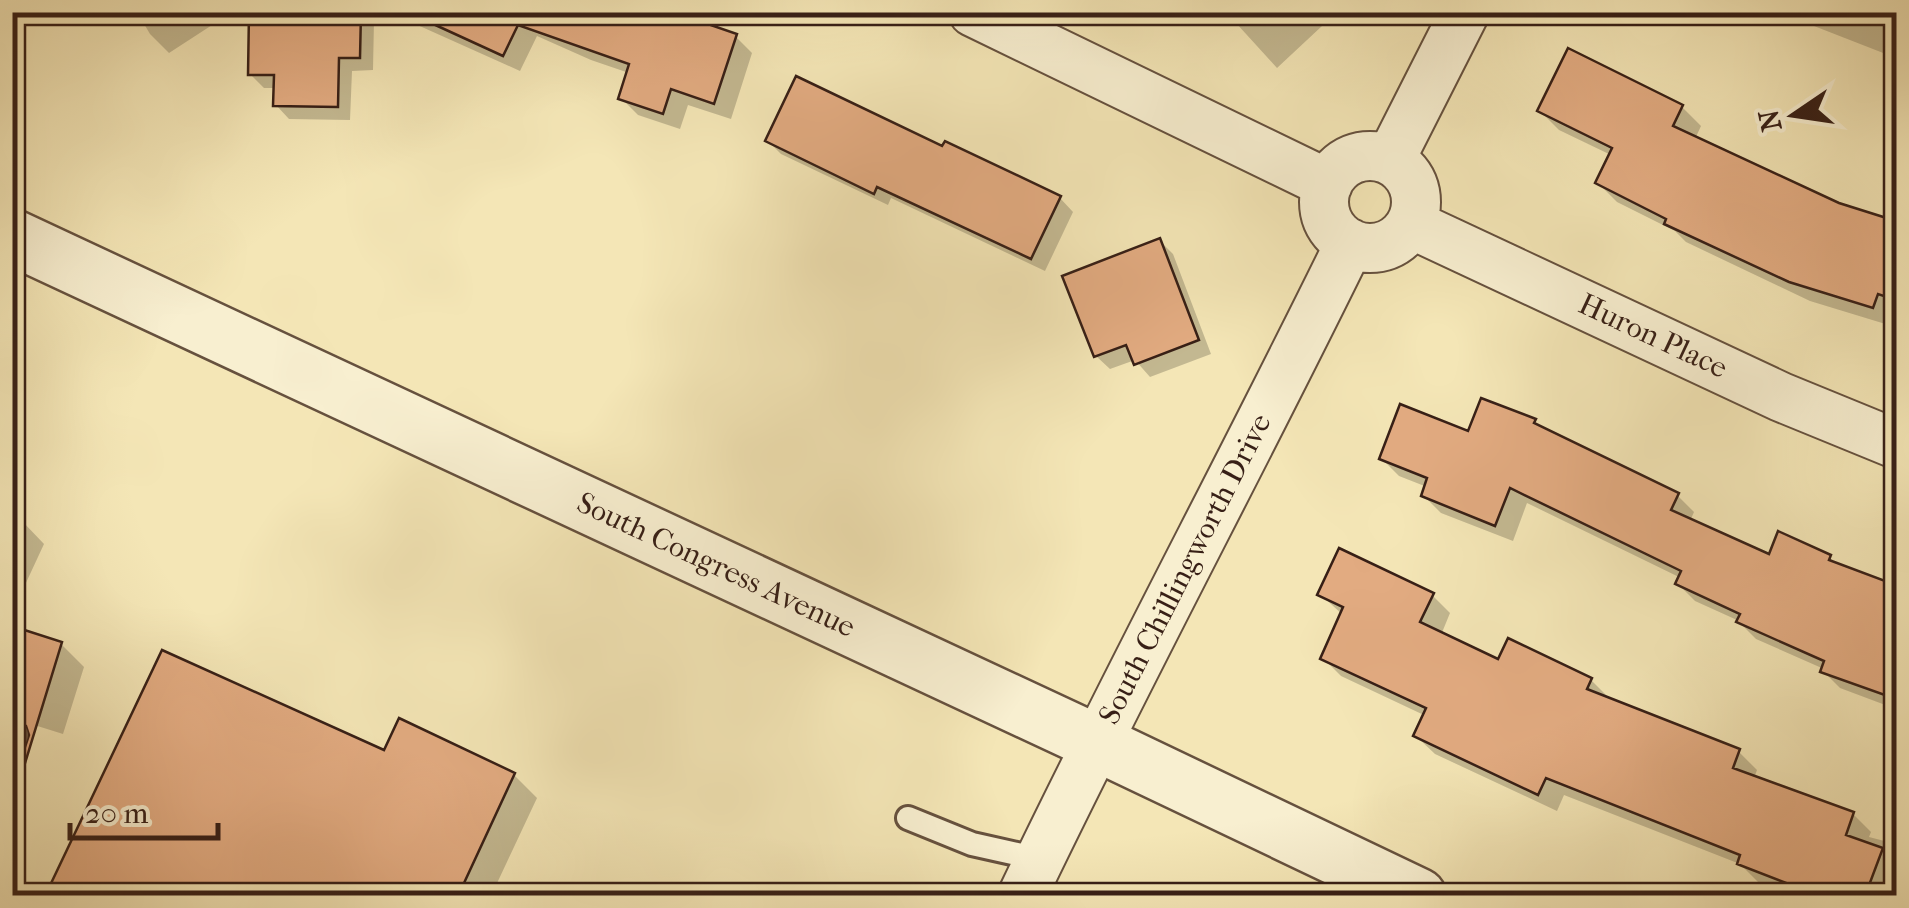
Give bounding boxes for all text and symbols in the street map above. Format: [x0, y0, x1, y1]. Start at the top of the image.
north arrow [1744, 65, 1844, 165]
text: N [1751, 106, 1789, 135]
street label: Huron Place [1573, 286, 1733, 386]
street label: South Chillingworth Drive [1091, 408, 1279, 730]
street label: South Congress Avenue [571, 485, 861, 645]
scale bar [70, 778, 218, 840]
text: 20 m [85, 796, 148, 831]

